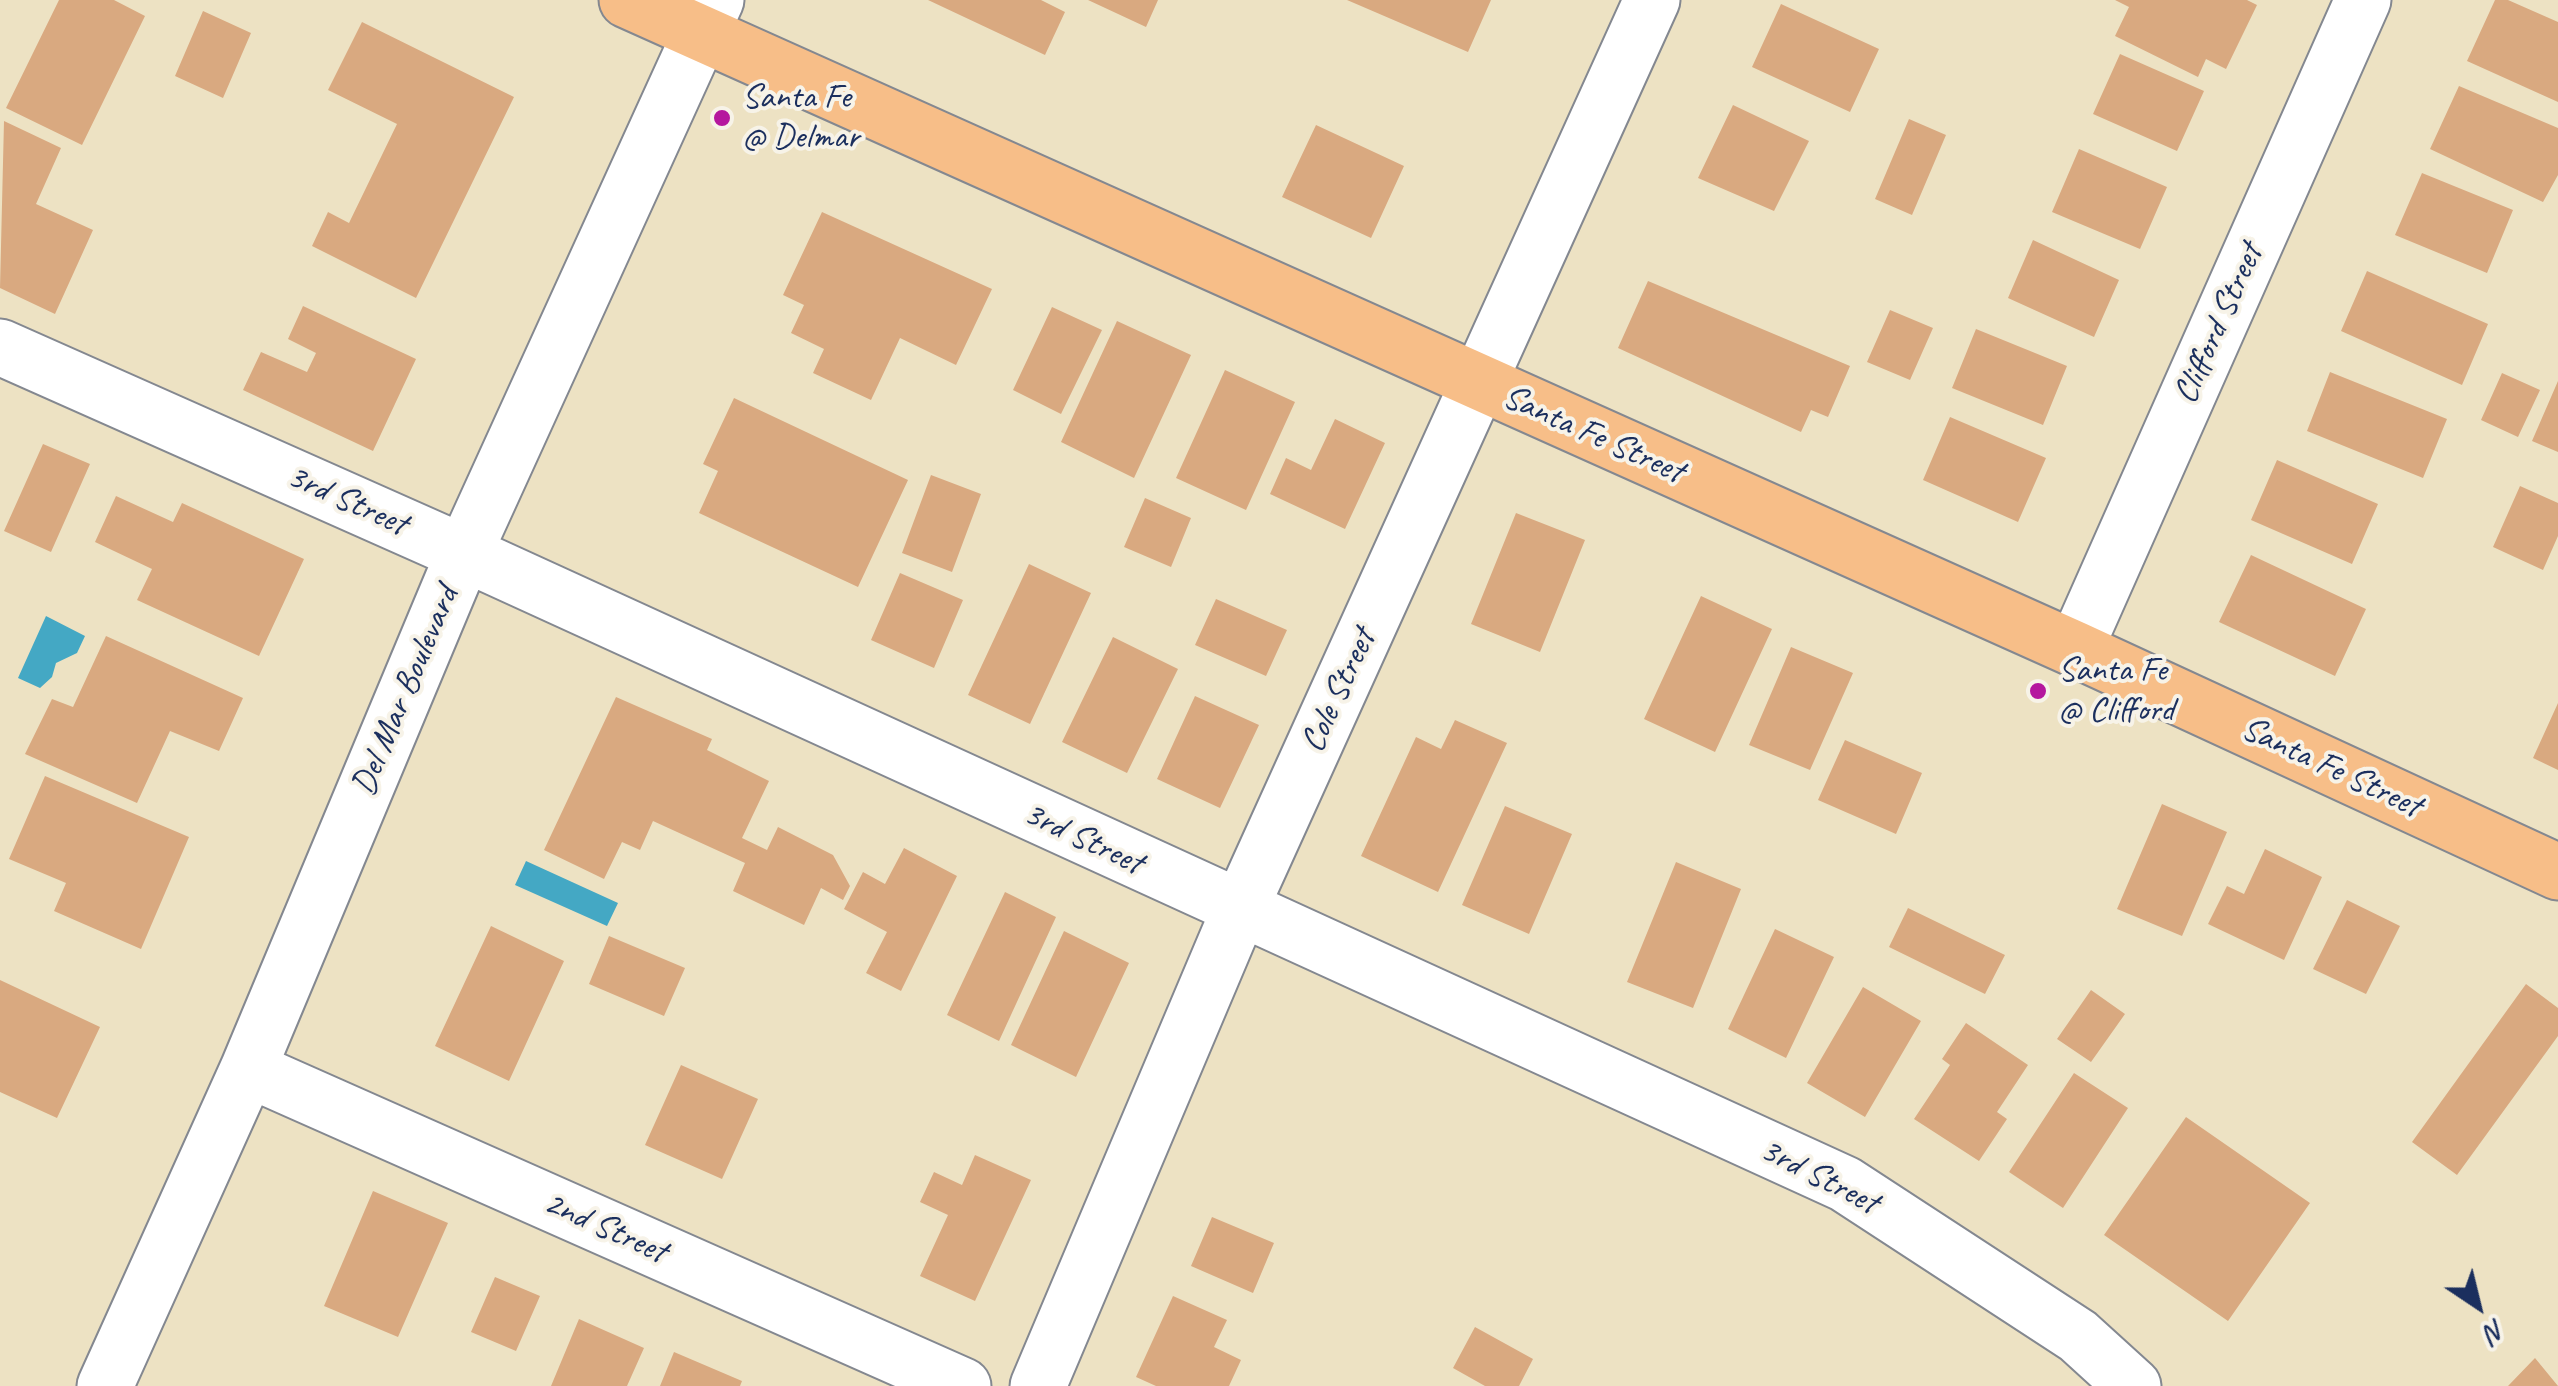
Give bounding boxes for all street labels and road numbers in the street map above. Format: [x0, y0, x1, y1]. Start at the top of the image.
street label: Clifford Street [2165, 238, 2273, 410]
street label: Santa Fe Street [1496, 377, 1690, 493]
street label: 3rd Street [281, 456, 413, 546]
street label: Del Mar Boulevard [343, 580, 469, 802]
street label: Cole Street [1292, 623, 1386, 759]
street label: Santa Fe Street [2235, 708, 2427, 828]
street label: 3rd Street [1017, 793, 1149, 885]
street label: 3rd Street [1753, 1130, 1885, 1224]
street label: 2nd Street [537, 1182, 673, 1274]

